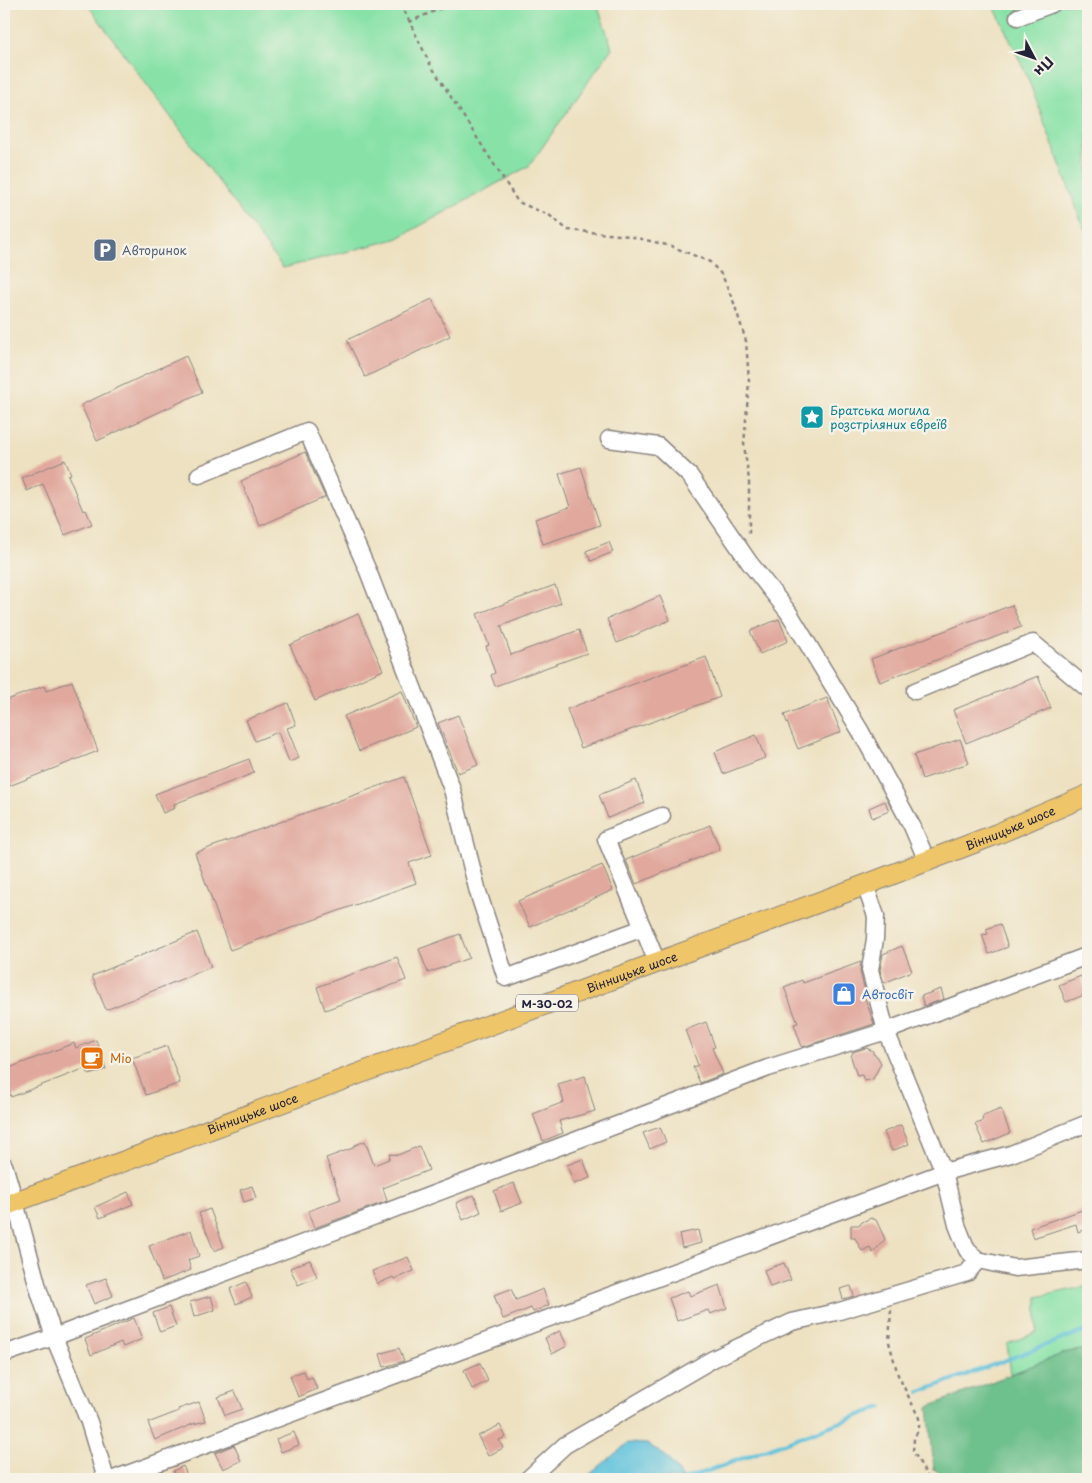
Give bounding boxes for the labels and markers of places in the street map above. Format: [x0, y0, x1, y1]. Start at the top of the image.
parking icon: Авторинок [92, 237, 118, 263]
place label: Авторинок [122, 241, 188, 259]
place label: Братська могила розстріляних євреїв [830, 401, 947, 433]
place icon: Братська могила розстріляних євреїв [799, 404, 825, 430]
shop icon: Автосвіт [831, 981, 857, 1007]
place label: Автосвіт [862, 985, 914, 1003]
cafe icon: Міо [79, 1045, 105, 1071]
place label: Міо [110, 1049, 132, 1067]

